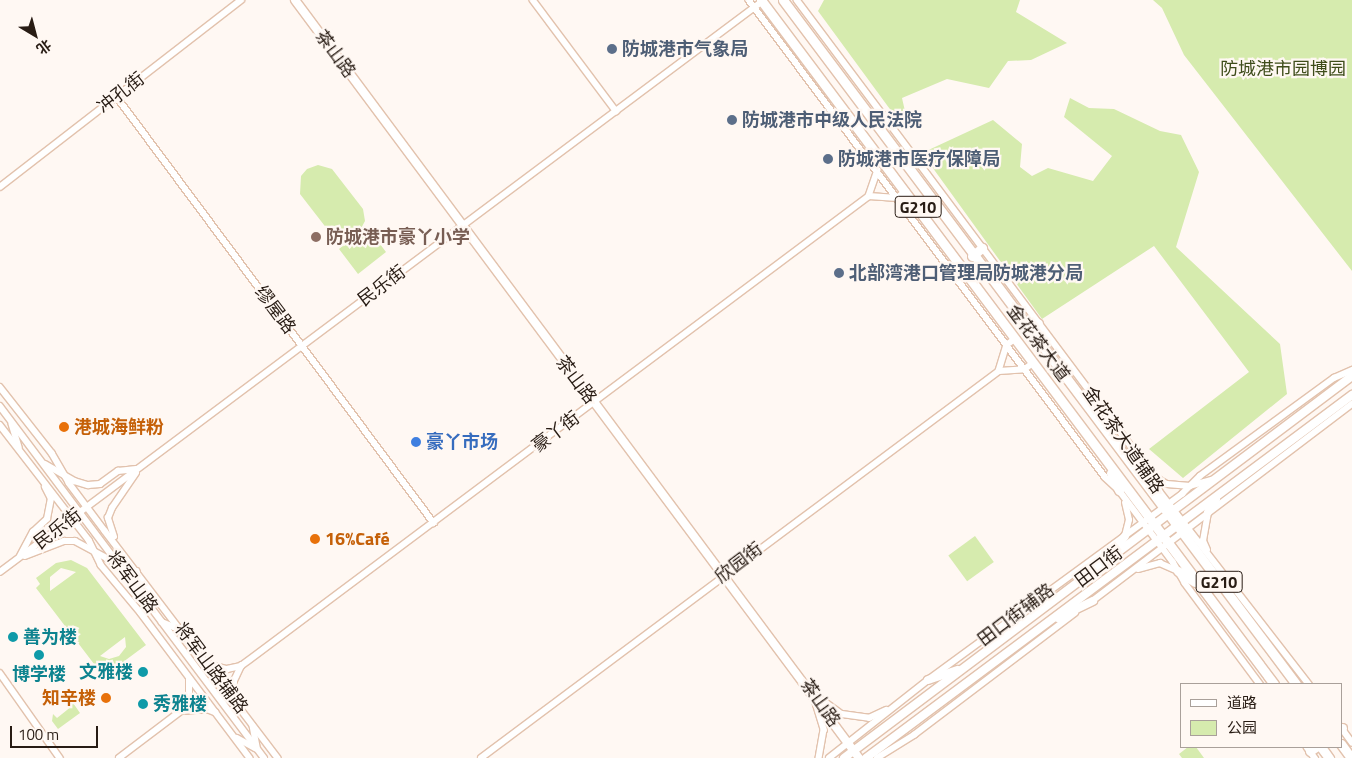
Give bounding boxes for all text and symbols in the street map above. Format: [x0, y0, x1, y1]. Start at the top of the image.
north arrow [10, 10, 60, 60]
street label: 茶山路 [310, 26, 360, 82]
text: 北 [32, 35, 56, 60]
place label: 防城港市气象局 [622, 38, 748, 60]
marker: 防城港市气象局 [606, 43, 618, 55]
park label: 防城港市园博园 [1220, 58, 1346, 80]
street label: 冲孔街 [93, 68, 149, 118]
place label: 防城港市中级人民法院 [742, 109, 922, 131]
marker: 防城港市中级人民法院 [726, 114, 738, 126]
place label: 防城港市医疗保障局 [838, 148, 1000, 170]
marker: 防城港市医疗保障局 [822, 153, 834, 165]
road number: G210 [894, 193, 942, 220]
place label: 防城港市豪丫小学 [326, 226, 470, 248]
marker: 防城港市豪丫小学 [310, 231, 322, 243]
street label: 民乐街 [354, 261, 410, 311]
place label: 北部湾港口管理局防城港分局 [849, 262, 1083, 284]
marker: 北部湾港口管理局防城港分局 [833, 267, 845, 279]
street label: 缪屋路 [250, 282, 300, 338]
street label: 金花茶大道 [1002, 301, 1074, 385]
street label: 茶山路 [551, 352, 601, 408]
street label: 金花茶大道辅路 [1078, 382, 1168, 498]
street label: 豪丫街 [528, 407, 584, 457]
place label: 港城海鲜粉 [74, 416, 164, 438]
marker: 港城海鲜粉 [58, 421, 70, 433]
place label: 豪丫市场 [426, 431, 498, 453]
marker: 豪丫市场 [410, 436, 422, 448]
street label: 民乐街 [30, 504, 86, 554]
place label: 16%Café [325, 528, 390, 550]
marker: 16%Café [309, 533, 321, 545]
street label: 欣园街 [711, 538, 767, 588]
street label: 田口街 [1071, 542, 1127, 592]
street label: 将军山路 [102, 547, 162, 617]
road number: G210 [1195, 568, 1243, 596]
street label: 田口街辅路 [974, 579, 1058, 651]
street label: 将军山路辅路 [170, 618, 252, 718]
place label: 善为楼 [23, 626, 77, 648]
marker: 善为楼 [7, 631, 19, 643]
marker: 博学楼 [33, 649, 45, 661]
place label: 文雅楼 [79, 661, 133, 683]
place label: 博学楼 [12, 663, 66, 685]
marker: 文雅楼 [137, 666, 149, 678]
street label: 茶山路 [795, 675, 845, 731]
legend [1180, 683, 1342, 748]
place label: 知辛楼 [42, 687, 96, 709]
text: 道路 [1227, 691, 1257, 714]
marker: 知辛楼 [100, 692, 112, 704]
place label: 秀雅楼 [153, 693, 207, 715]
marker: 秀雅楼 [137, 698, 149, 710]
scale bar [12, 716, 100, 748]
text: 公园 [1227, 716, 1257, 739]
text: 100 m [18, 723, 59, 746]

